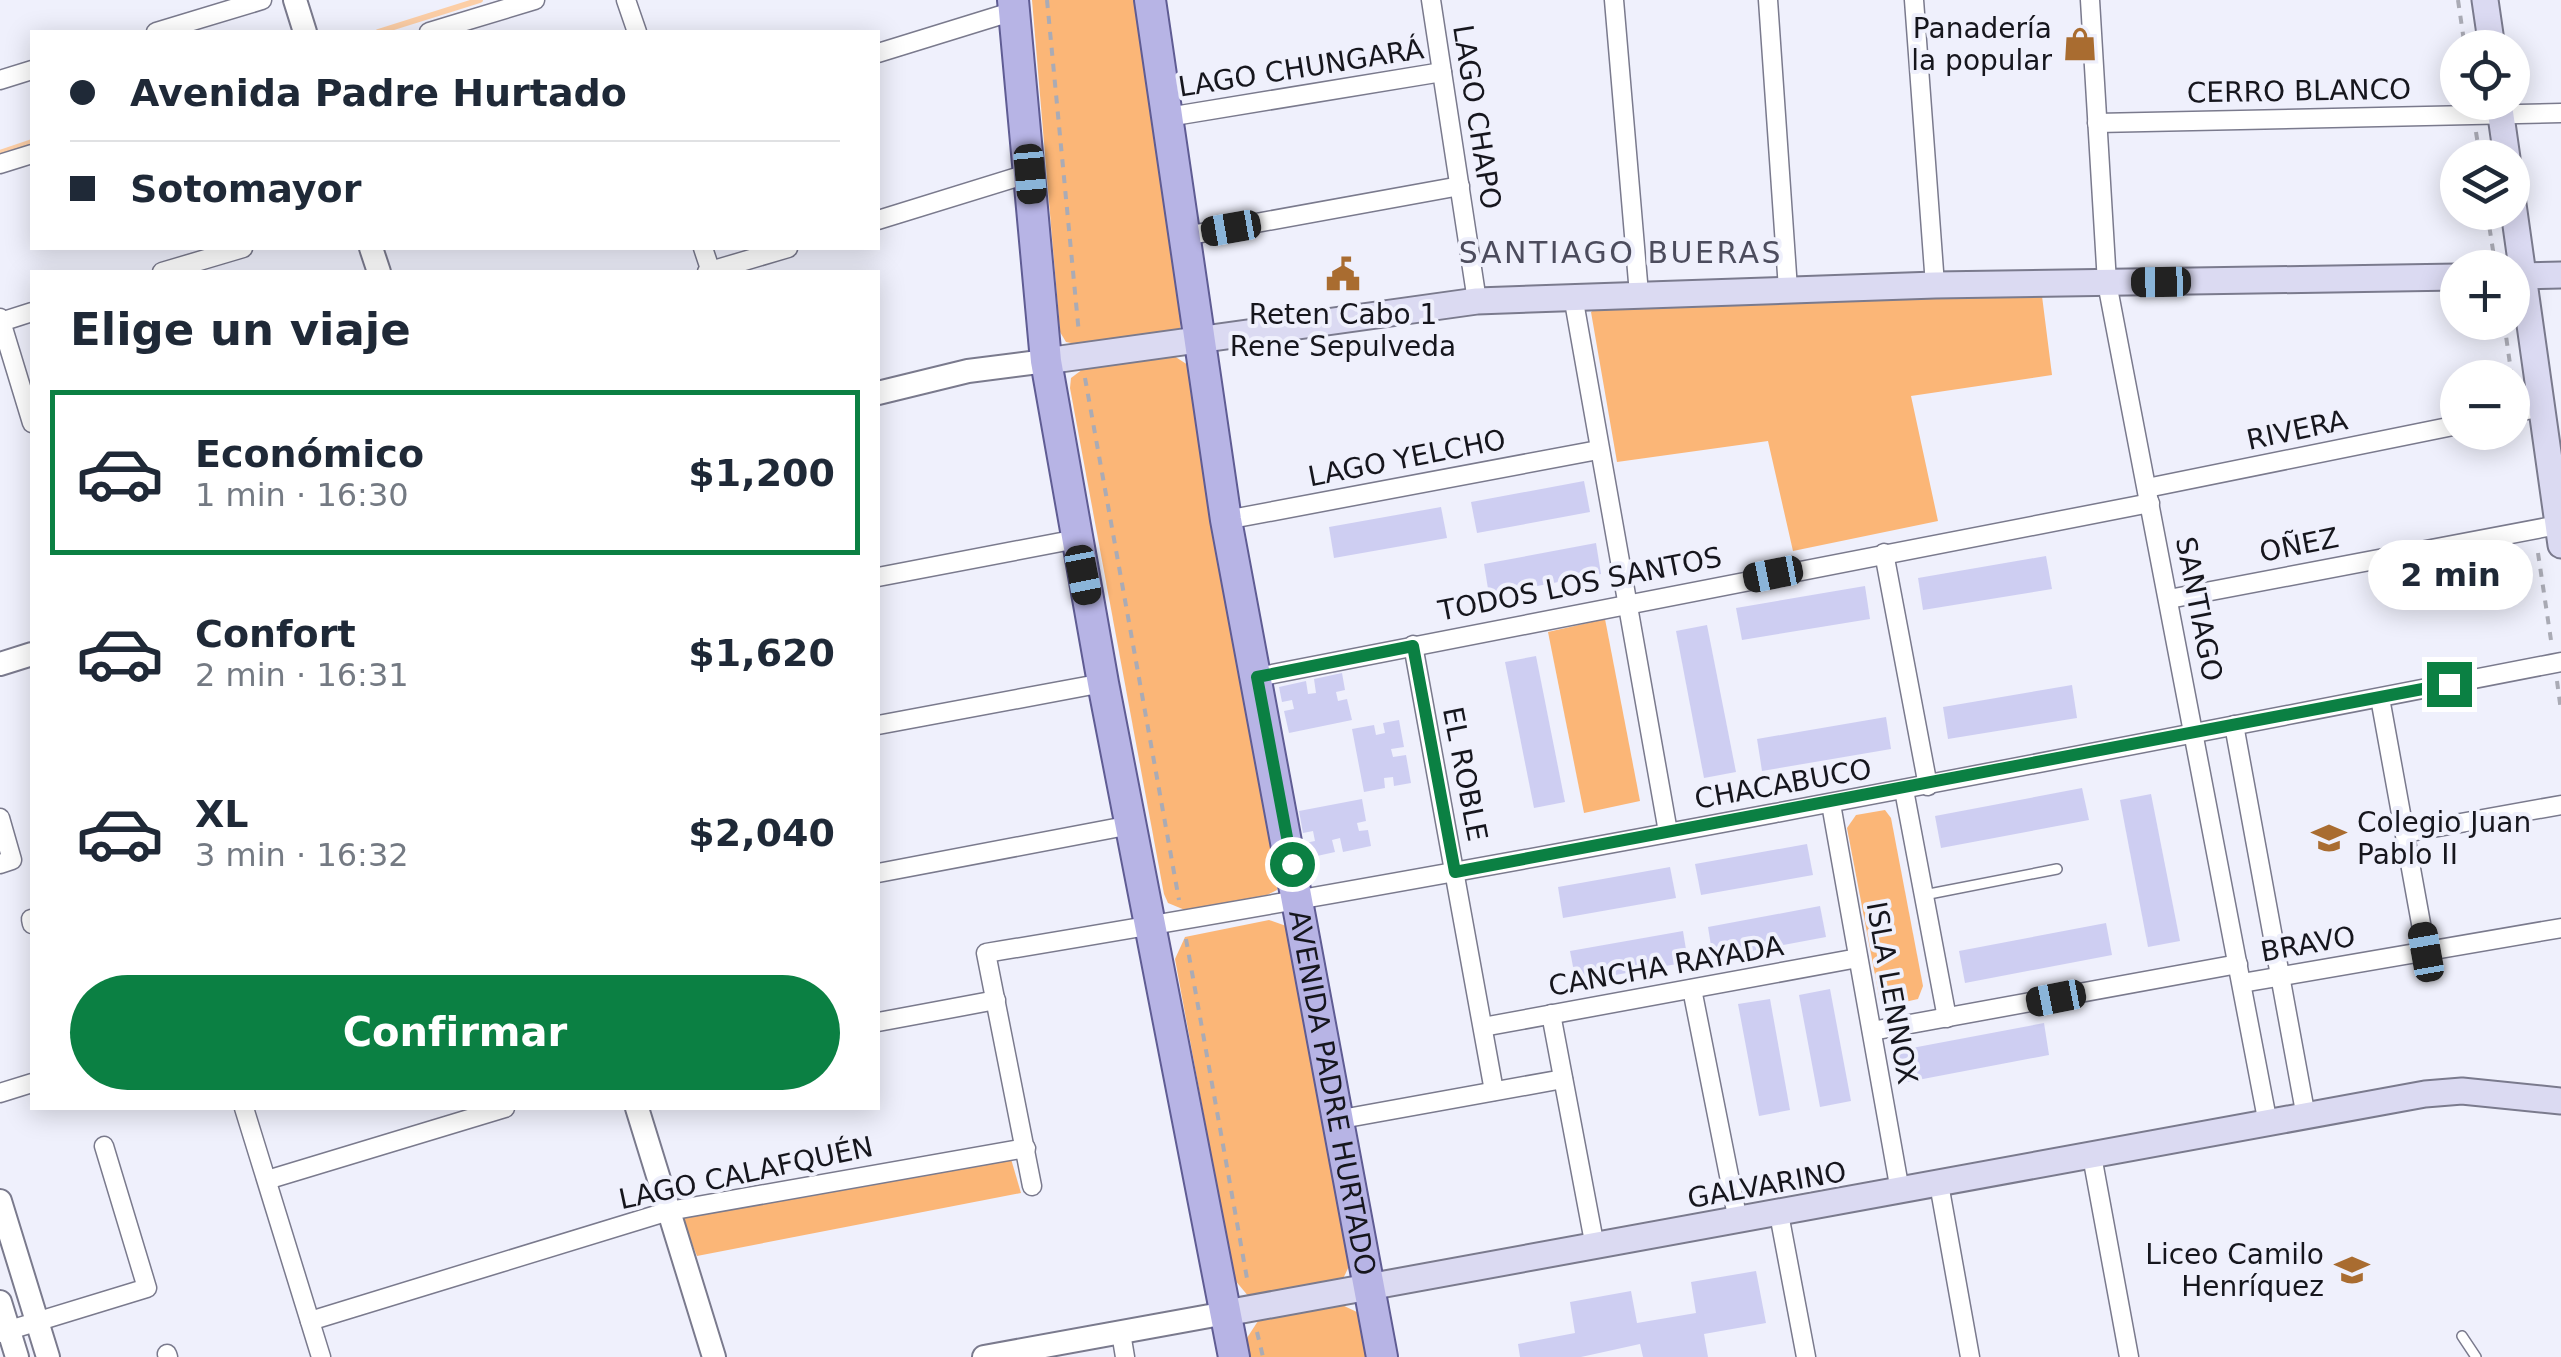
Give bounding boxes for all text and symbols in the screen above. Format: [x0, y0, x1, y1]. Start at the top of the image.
place label: Panadería la popular [1911, 12, 2052, 77]
street label: LAGO CHAPO [1446, 22, 1508, 212]
shop icon: Panadería la popular [2061, 25, 2099, 63]
map controls [2440, 30, 2530, 450]
button: locate [2440, 30, 2530, 120]
street label: LAGO CHUNGARÁ [1176, 31, 1426, 104]
text: Avenida Padre Hurtado [130, 71, 627, 115]
street label: CERRO BLANCO [2187, 73, 2411, 109]
button: layers [2440, 140, 2530, 230]
car [1012, 143, 1048, 205]
text: Sotomayor [130, 167, 361, 211]
car [1199, 208, 1263, 248]
district label: SANTIAGO BUERAS [1459, 235, 1783, 270]
button: + [2440, 250, 2530, 340]
public building icon: Reten Cabo 1 Rene Sepulveda [1324, 255, 1362, 293]
car [2131, 266, 2191, 298]
place label: Reten Cabo 1 Rene Sepulveda [1230, 298, 1456, 363]
text: Elige un viaje [70, 303, 411, 356]
button: − [2440, 360, 2530, 450]
street label: RIVERA [2244, 403, 2350, 457]
street label: LAGO YELCHO [1305, 423, 1509, 493]
icon: car [75, 428, 165, 518]
text: Económico [195, 432, 424, 476]
text: $1,200 [688, 451, 835, 495]
text: 1 min · 16:30 [195, 476, 409, 514]
street label: OÑEZ [2257, 521, 2341, 569]
street label: SANTIAGO [2169, 534, 2229, 684]
callout: 2 min [2366, 539, 2532, 609]
street label: TODOS LOS SANTOS [1434, 540, 1725, 628]
car [1063, 543, 1103, 607]
car [1741, 554, 1805, 594]
text: 2 min [2400, 556, 2501, 594]
icon: car [75, 608, 165, 698]
text: Confort [195, 612, 356, 656]
text: $1,620 [688, 631, 835, 675]
text: 2 min · 16:31 [195, 656, 409, 694]
route end [2427, 662, 2472, 707]
street label: EL ROBLE [1436, 704, 1494, 844]
street label: CHACABUCO [1692, 752, 1874, 816]
icon: car [75, 788, 165, 878]
text: XL [195, 792, 249, 836]
place label: Colegio Juan Pablo II [2357, 806, 2531, 871]
text: $2,040 [688, 811, 835, 855]
school or university icon: Colegio Juan Pablo II [2310, 819, 2348, 857]
text: 3 min · 16:32 [195, 836, 409, 874]
route start [1270, 842, 1315, 887]
street label: ISLA LENNOX [1860, 899, 1924, 1087]
street label: AVENIDA PADRE HURTADO [1282, 907, 1383, 1278]
street label: BRAVO [2258, 919, 2358, 969]
car [2406, 920, 2446, 984]
street label: CANCHA RAYADA [1546, 929, 1786, 1003]
button: Confirmar [70, 975, 840, 1090]
car [2024, 978, 2088, 1018]
street label: LAGO CALAFQUÉN [616, 1129, 876, 1216]
street label: GALVARINO [1685, 1155, 1849, 1215]
place label: Liceo Camilo Henríquez [2145, 1238, 2324, 1303]
school or university icon: Liceo Camilo Henríquez [2333, 1251, 2371, 1289]

